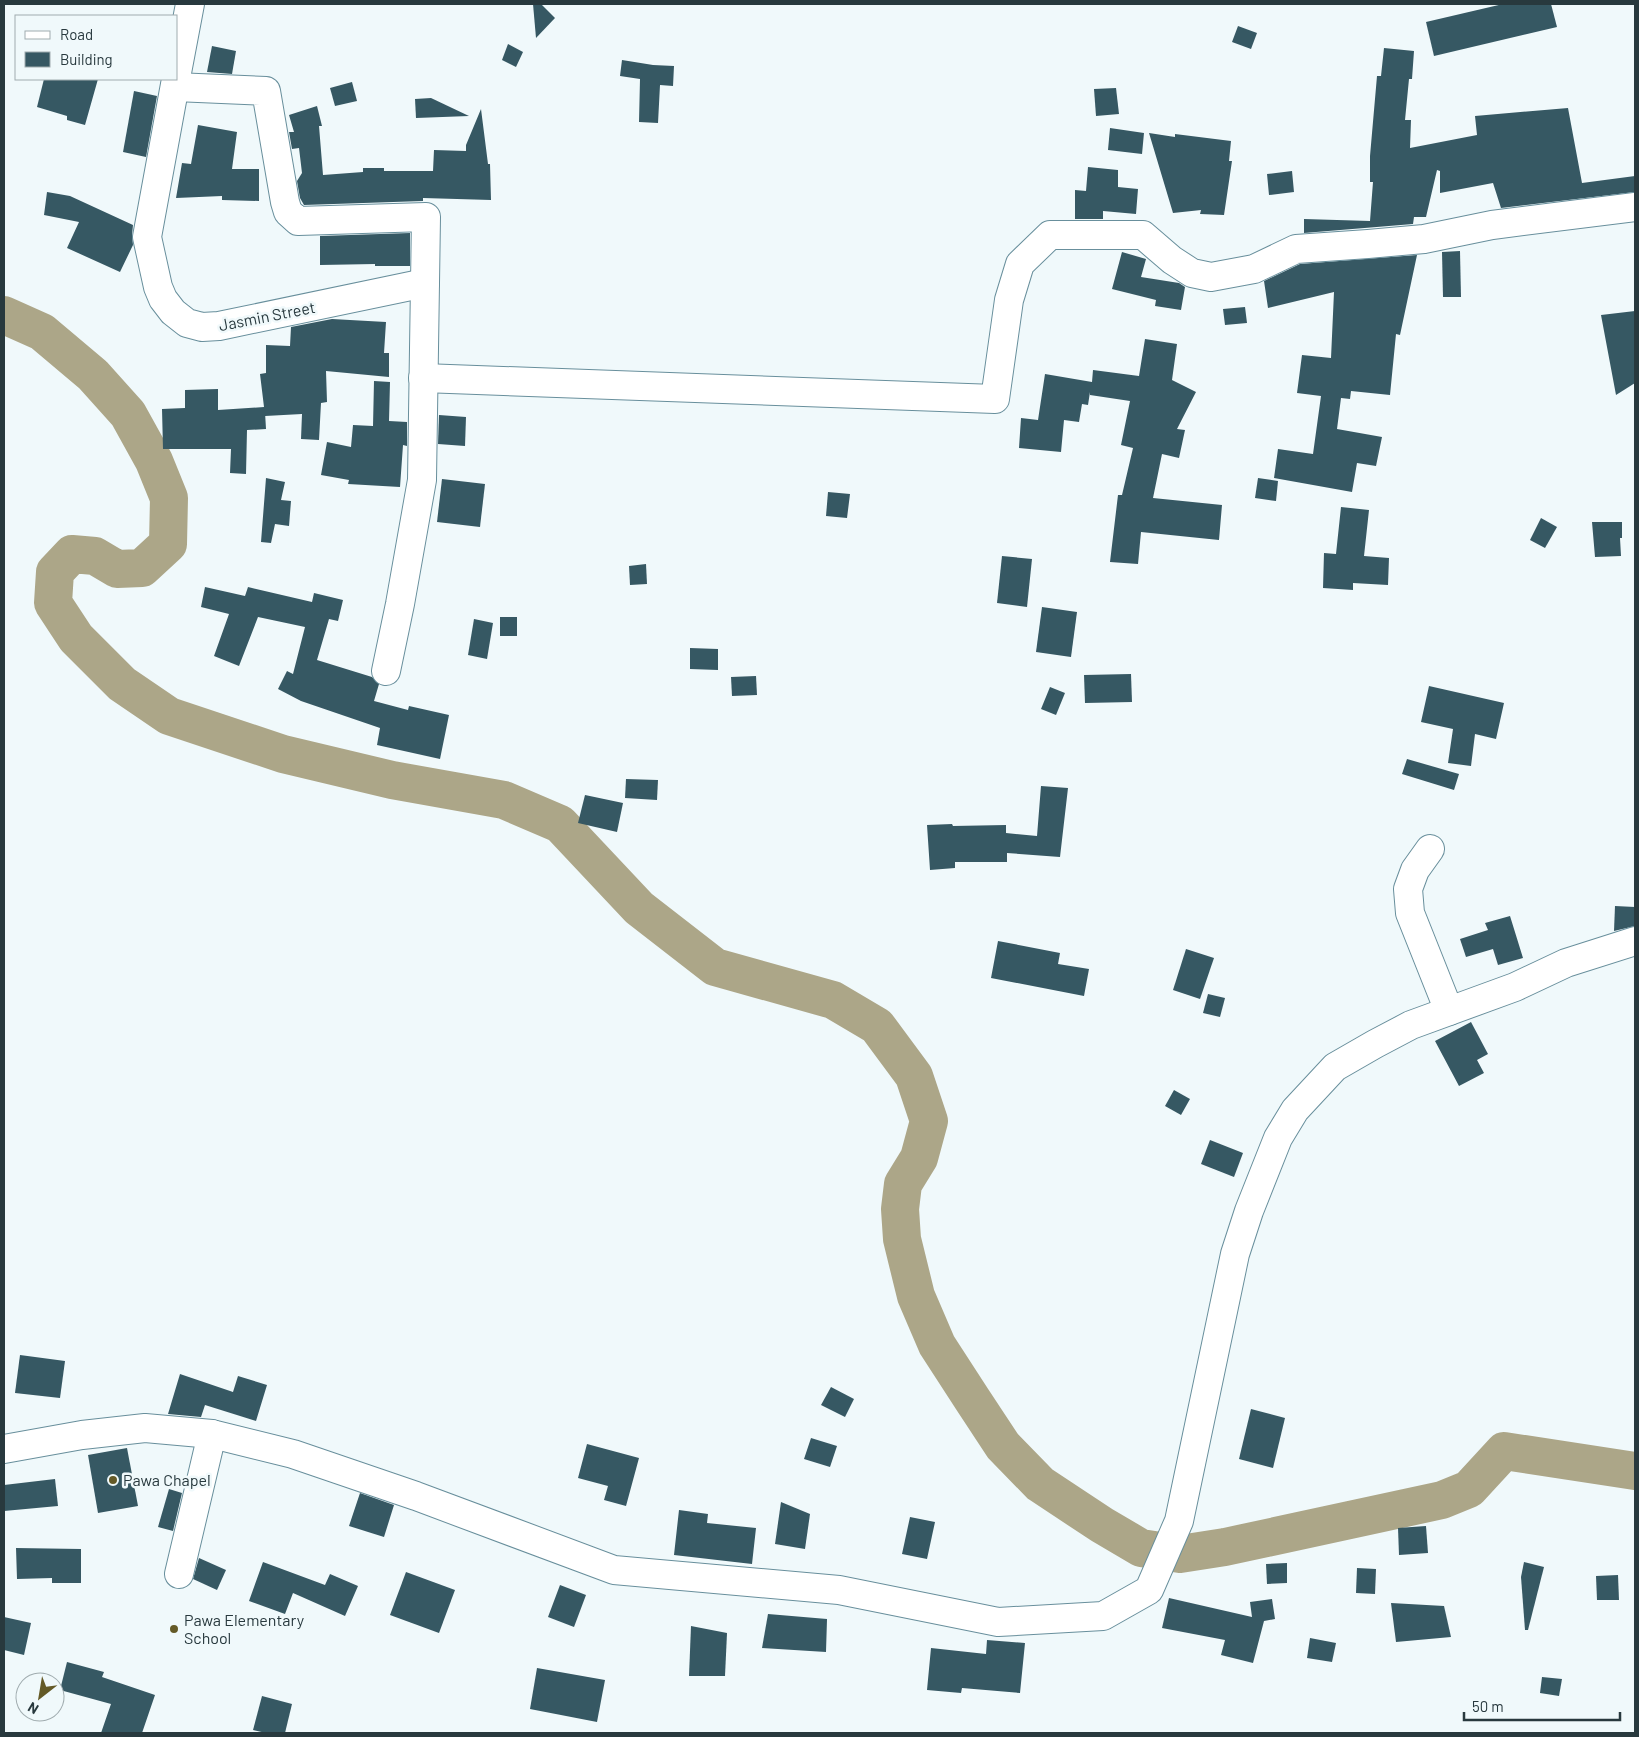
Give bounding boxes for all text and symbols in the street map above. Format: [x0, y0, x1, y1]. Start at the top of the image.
legend [15, 15, 178, 80]
text: Road [60, 25, 93, 43]
text: Building [60, 50, 113, 68]
street label: Jasmin Street [217, 297, 317, 334]
place label: Pawa Chapel [123, 1470, 211, 1489]
marker: Pawa Chapel [107, 1474, 119, 1486]
place label: Pawa Elementary School [184, 1610, 305, 1647]
marker: Pawa Elementary School [168, 1623, 180, 1635]
north arrow [15, 1672, 65, 1722]
scale bar [1464, 1690, 1620, 1722]
text: 50 m [1472, 1697, 1504, 1715]
text: N [25, 1699, 41, 1718]

